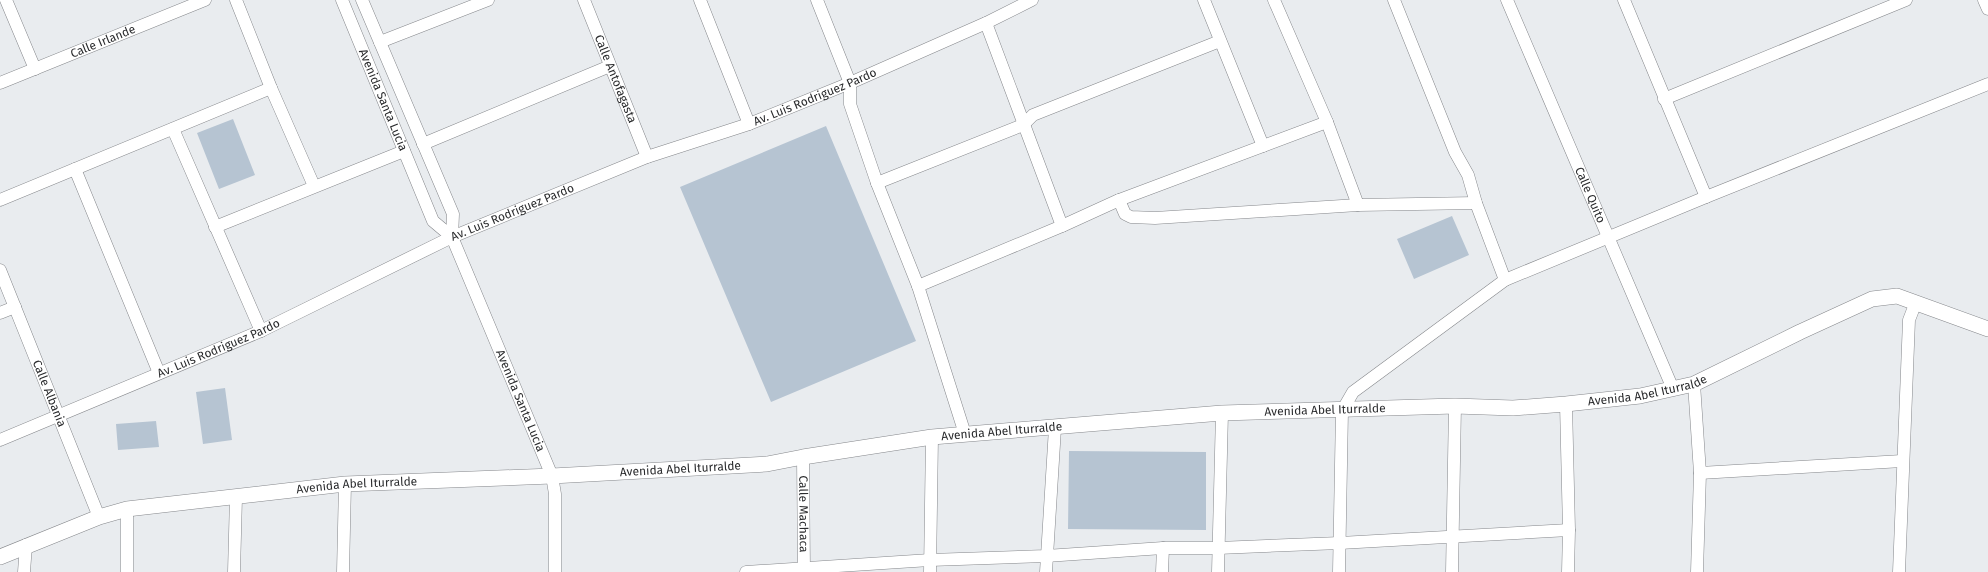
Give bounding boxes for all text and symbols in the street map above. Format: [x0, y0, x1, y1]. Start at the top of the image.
street label: Calle Irlande [68, 22, 137, 61]
street label: Calle Antofagasta [592, 33, 640, 125]
street label: Avenida Santa Lucia [356, 47, 410, 153]
street label: Av. Luis Rodriguez Pardo [751, 65, 879, 129]
street label: Calle Quito [1572, 165, 1608, 225]
street label: Av. Luis Rodriguez Pardo [449, 181, 576, 244]
street label: Av. Luis Rodriguez Pardo [155, 316, 282, 381]
street label: Avenida Santa Lucia [493, 348, 548, 454]
street label: Calle Albania [30, 358, 69, 429]
street label: Avenida Abel Iturralde [1587, 372, 1709, 409]
street label: Avenida Abel Iturralde [1264, 401, 1386, 419]
street label: Avenida Abel Iturralde [941, 419, 1063, 443]
street label: Avenida Abel Iturralde [619, 458, 741, 479]
street label: Avenida Abel Iturralde [296, 474, 418, 497]
street label: Calle Machaca [796, 475, 811, 553]

